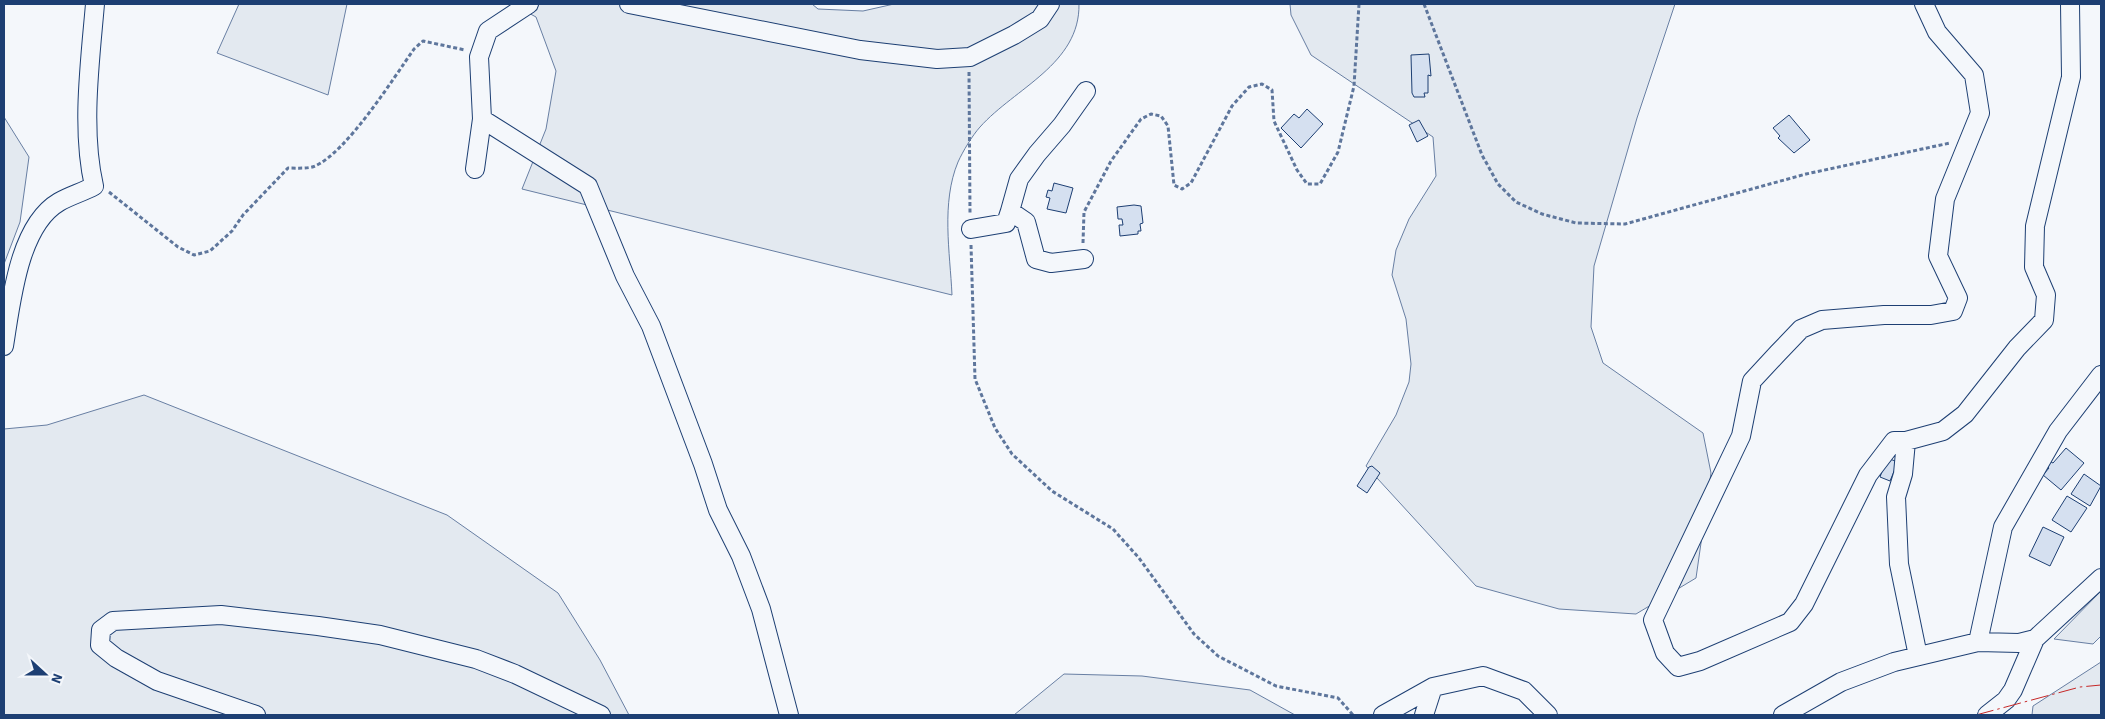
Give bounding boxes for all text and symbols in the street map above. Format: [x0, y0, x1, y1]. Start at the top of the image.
north arrow [20, 649, 70, 699]
text: N [45, 670, 67, 686]

